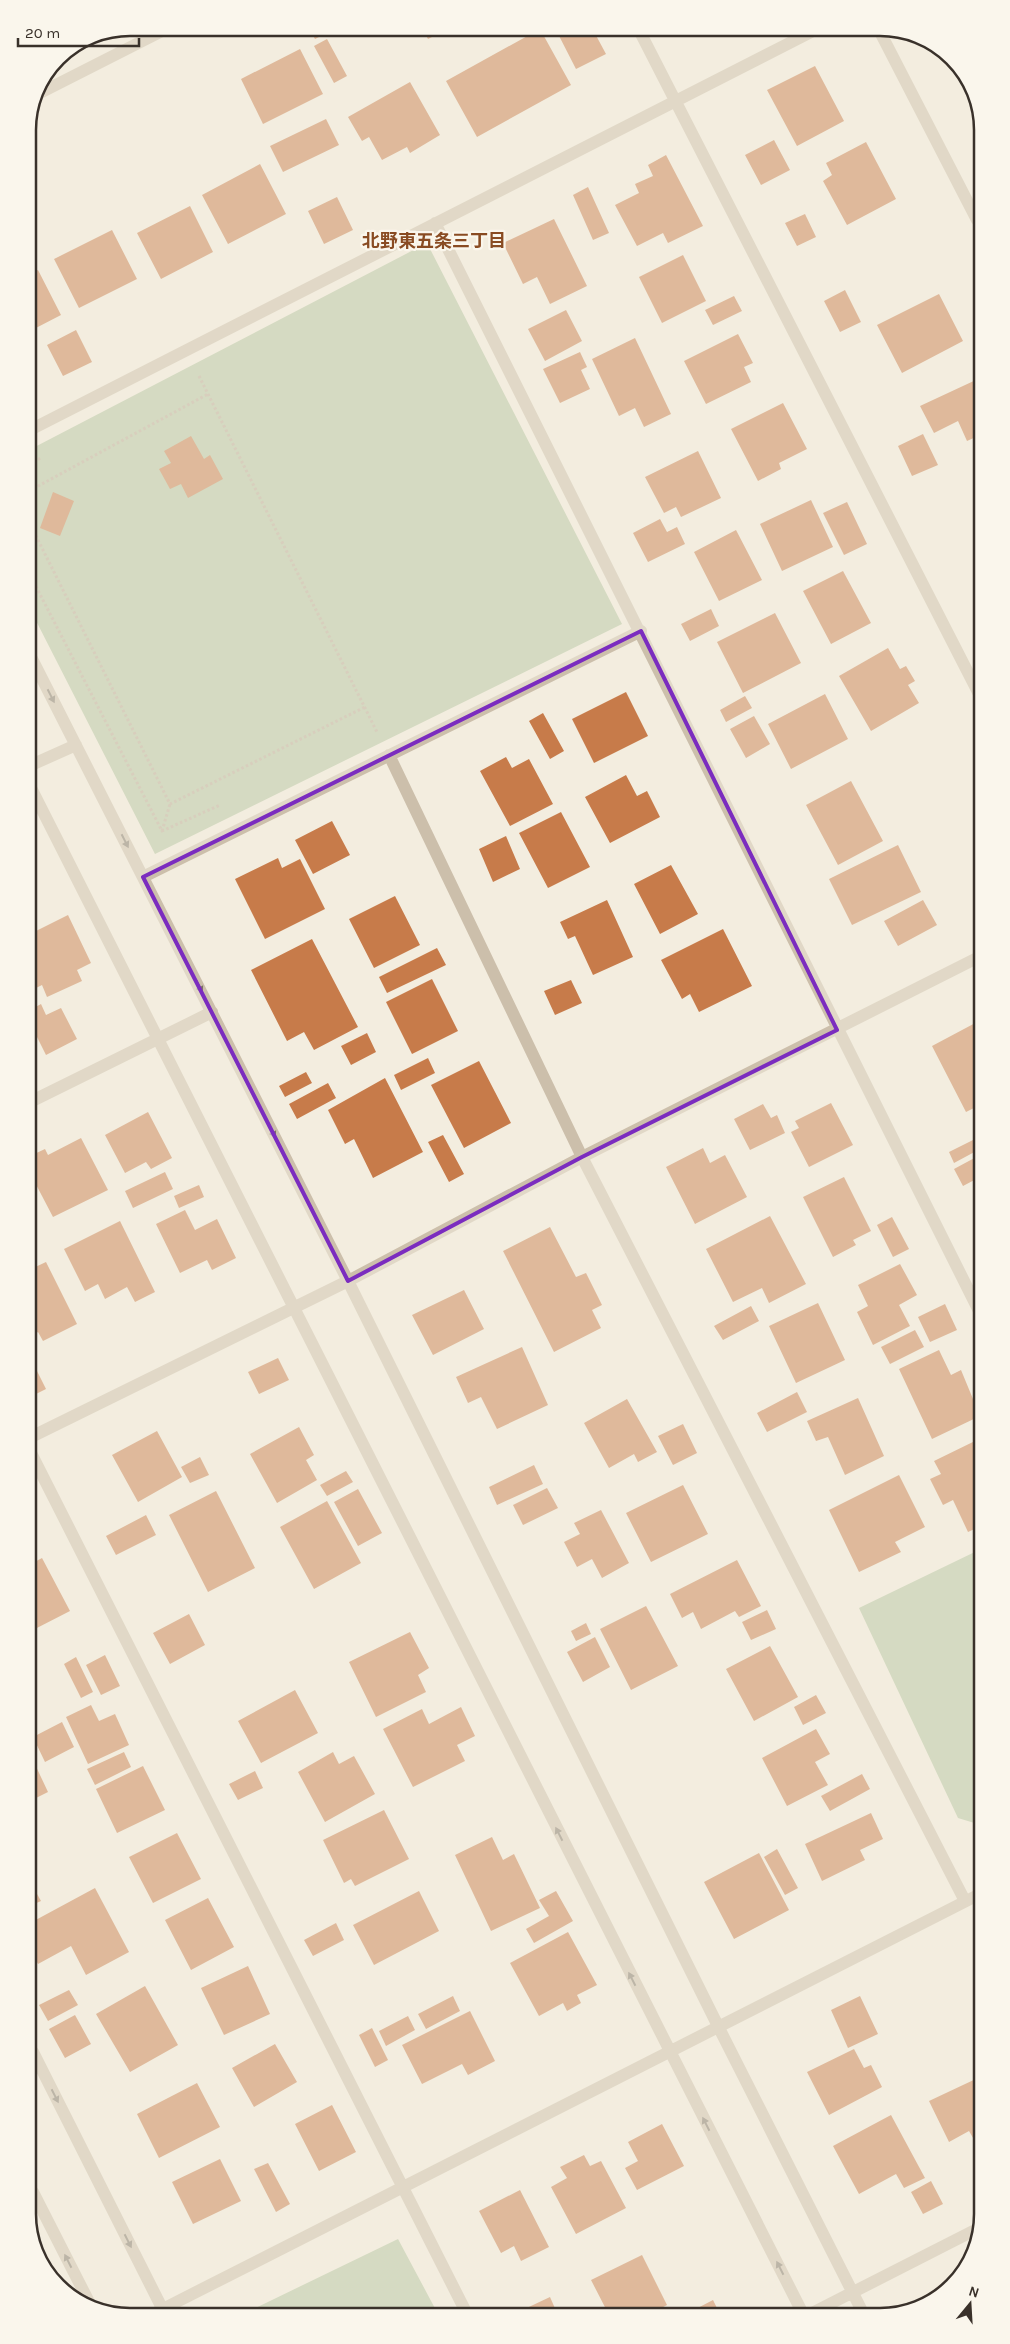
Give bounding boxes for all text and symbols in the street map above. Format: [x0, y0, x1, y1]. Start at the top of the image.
scale bar [18, 15, 139, 47]
text: 20 m [25, 24, 60, 42]
district label: 北野東五条三丁目 [362, 230, 506, 252]
one-way arrow [47, 689, 55, 703]
one-way arrow [121, 834, 129, 848]
one-way arrow [194, 978, 203, 993]
one-way arrow [268, 1123, 276, 1138]
one-way arrow [555, 1826, 563, 1841]
one-way arrow [628, 1972, 636, 1986]
one-way arrow [51, 2089, 59, 2103]
one-way arrow [702, 2116, 710, 2131]
one-way arrow [124, 2234, 132, 2248]
one-way arrow [64, 2253, 72, 2268]
one-way arrow [776, 2261, 784, 2276]
north arrow [945, 2279, 995, 2329]
text: N [966, 2282, 981, 2302]

